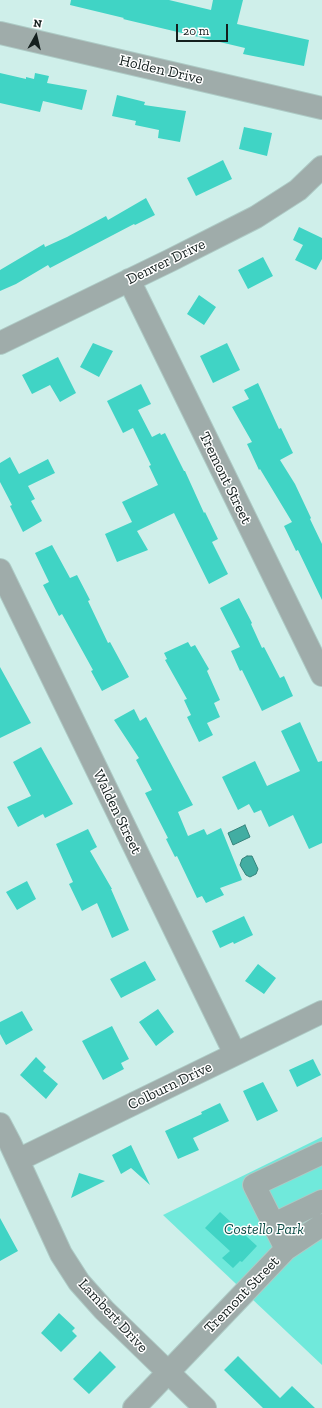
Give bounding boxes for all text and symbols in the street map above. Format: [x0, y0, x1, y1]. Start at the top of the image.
north arrow [16, 16, 56, 56]
scale bar [178, 16, 230, 42]
text: N [33, 17, 43, 31]
text: 20 m [183, 24, 209, 38]
street label: Holden Drive [117, 52, 205, 88]
street label: Denver Drive [124, 235, 208, 289]
street label: Tremont Street [195, 429, 255, 527]
street label: Walden Street [89, 767, 145, 857]
street label: Colburn Drive [125, 1058, 215, 1114]
park label: Costello Park [224, 1221, 304, 1239]
street label: Tremont Street [201, 1253, 283, 1337]
street label: Lambert Drive [74, 1275, 152, 1357]

